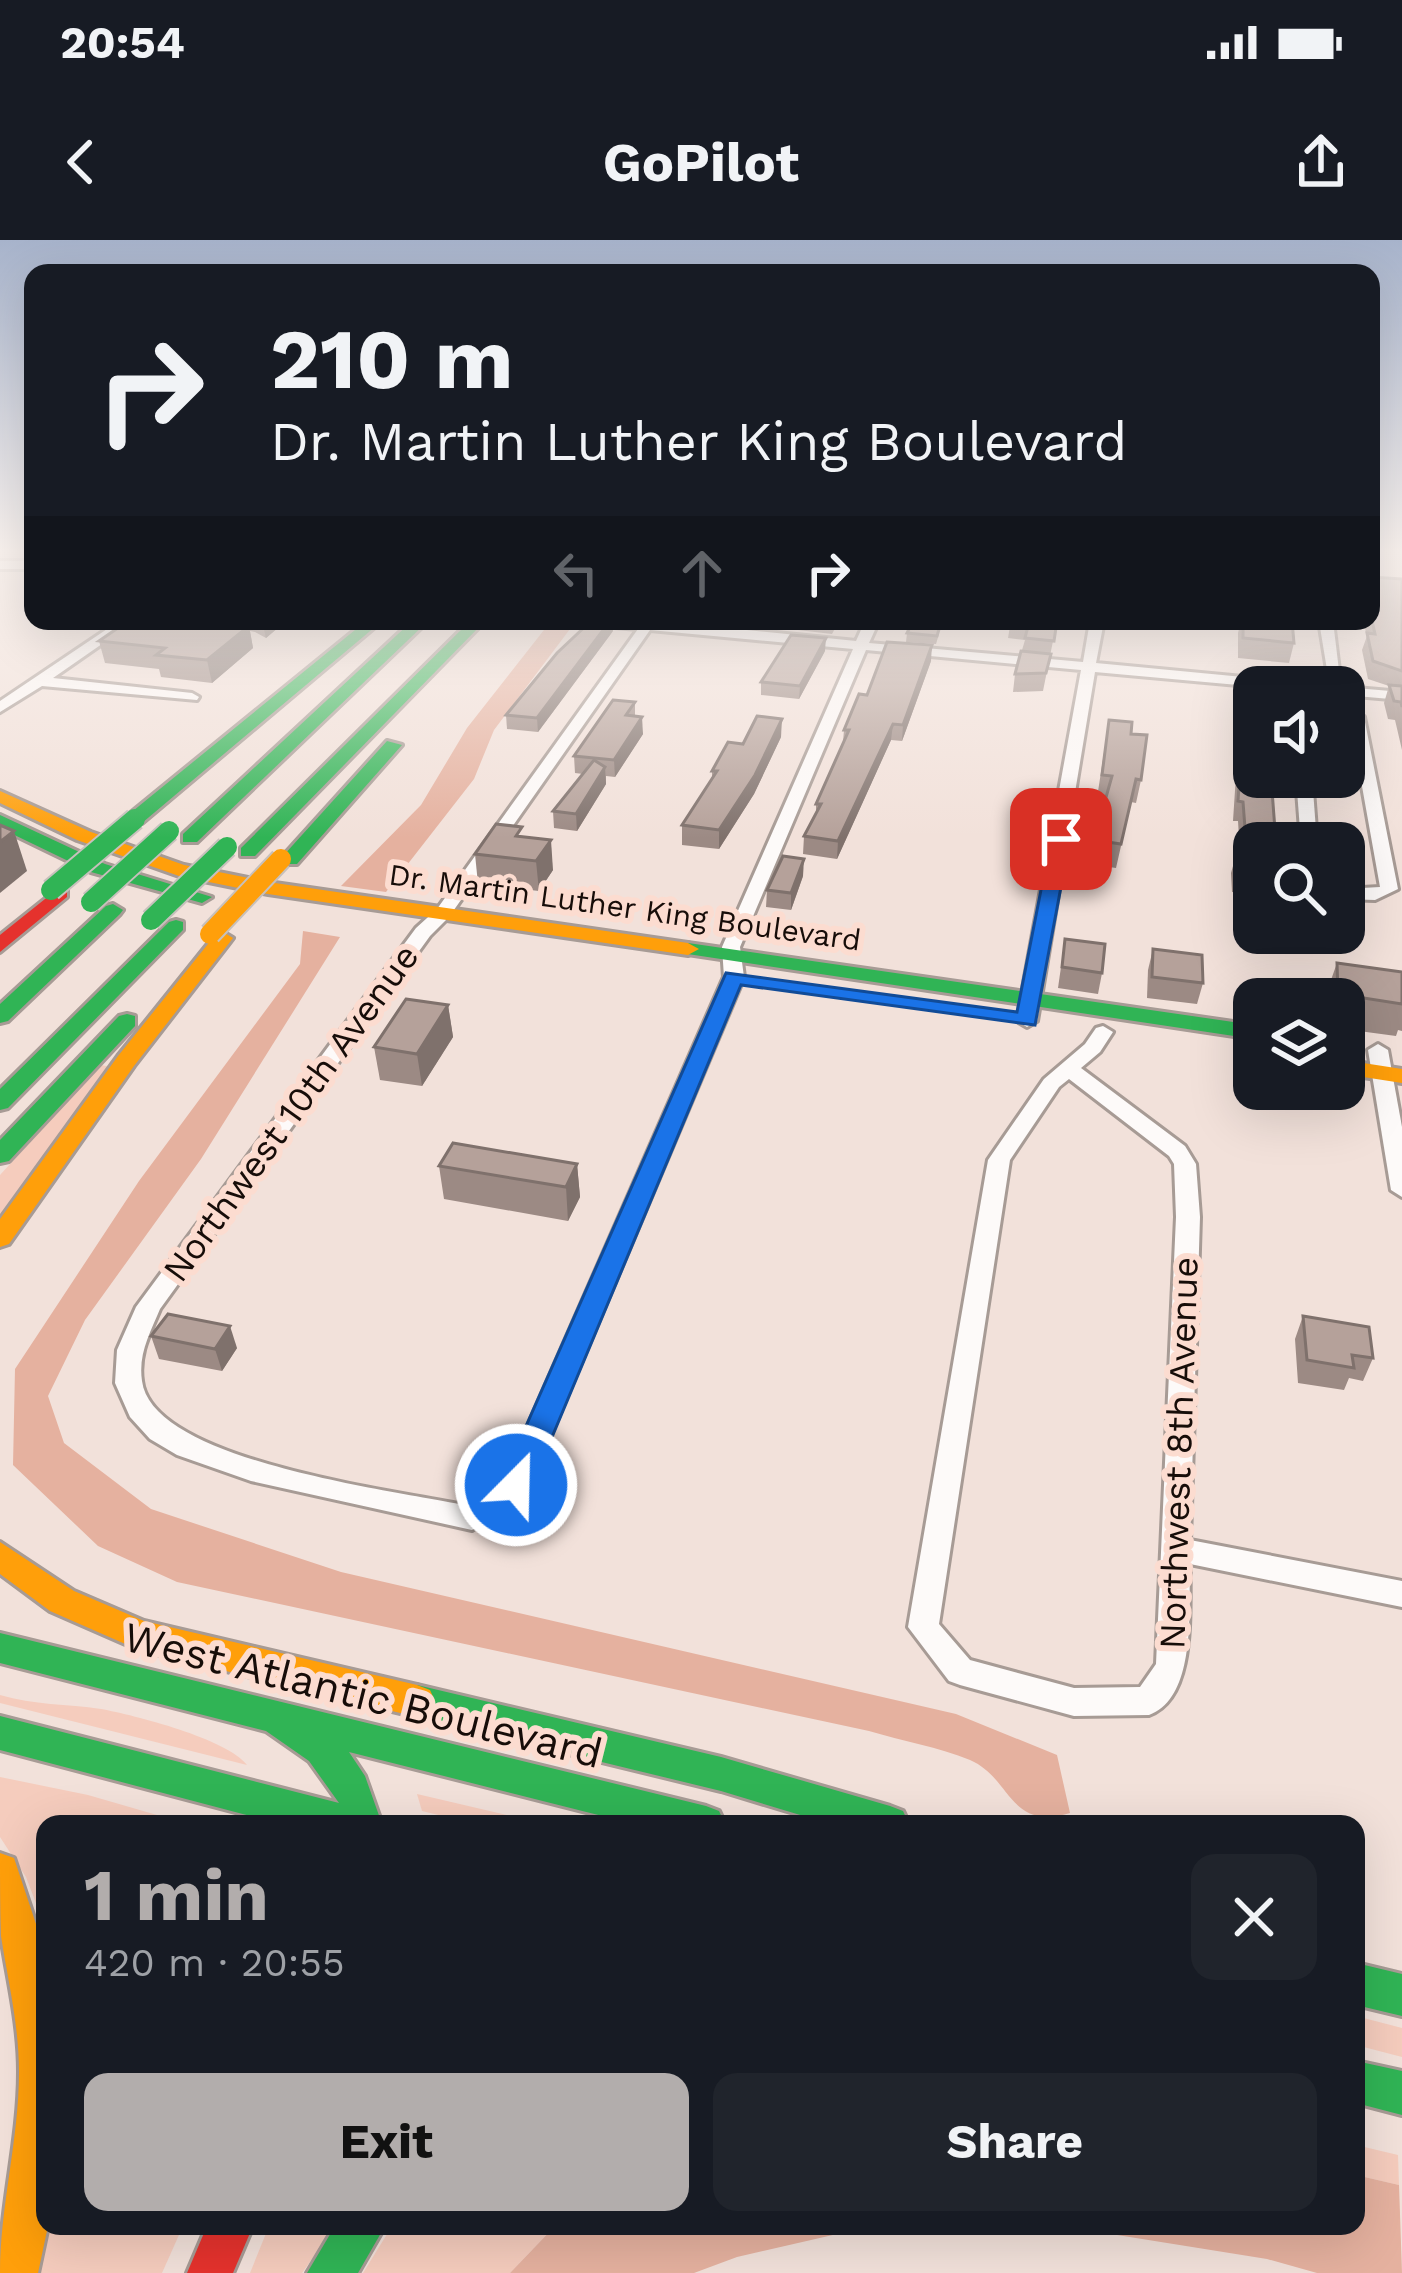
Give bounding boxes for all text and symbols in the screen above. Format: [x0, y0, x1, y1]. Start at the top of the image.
text: 20:54 [60, 16, 185, 69]
icon: back [48, 129, 114, 195]
icon: share [1288, 129, 1354, 195]
text: GoPilot [603, 131, 799, 194]
text: 210 m [270, 310, 513, 408]
icon: right [72, 312, 228, 468]
text: Dr. Martin Luther King Boulevard [270, 410, 1127, 473]
icon: left [543, 540, 609, 606]
icon: ahead [669, 540, 735, 606]
icon: right [795, 540, 861, 606]
map controls [1233, 666, 1365, 1110]
button: sound [1233, 666, 1365, 798]
pin [1010, 788, 1112, 890]
icon: arrive [1028, 806, 1094, 872]
button: search [1233, 822, 1365, 954]
street label: Dr. Martin Luther King Boulevard [387, 857, 863, 957]
street label: Northwest 10th Avenue [155, 936, 427, 1290]
button: layers [1233, 978, 1365, 1110]
street label: Northwest 8th Avenue [1151, 1256, 1207, 1650]
position arrow [453, 1422, 579, 1548]
street label: West Atlantic Boulevard [119, 1612, 607, 1778]
text: 1 min [84, 1853, 269, 1937]
button: close [1191, 1854, 1317, 1980]
text: 420 m · 20:55 [84, 1940, 345, 1985]
button: Exit [84, 2073, 689, 2211]
button: Share [713, 2073, 1317, 2211]

